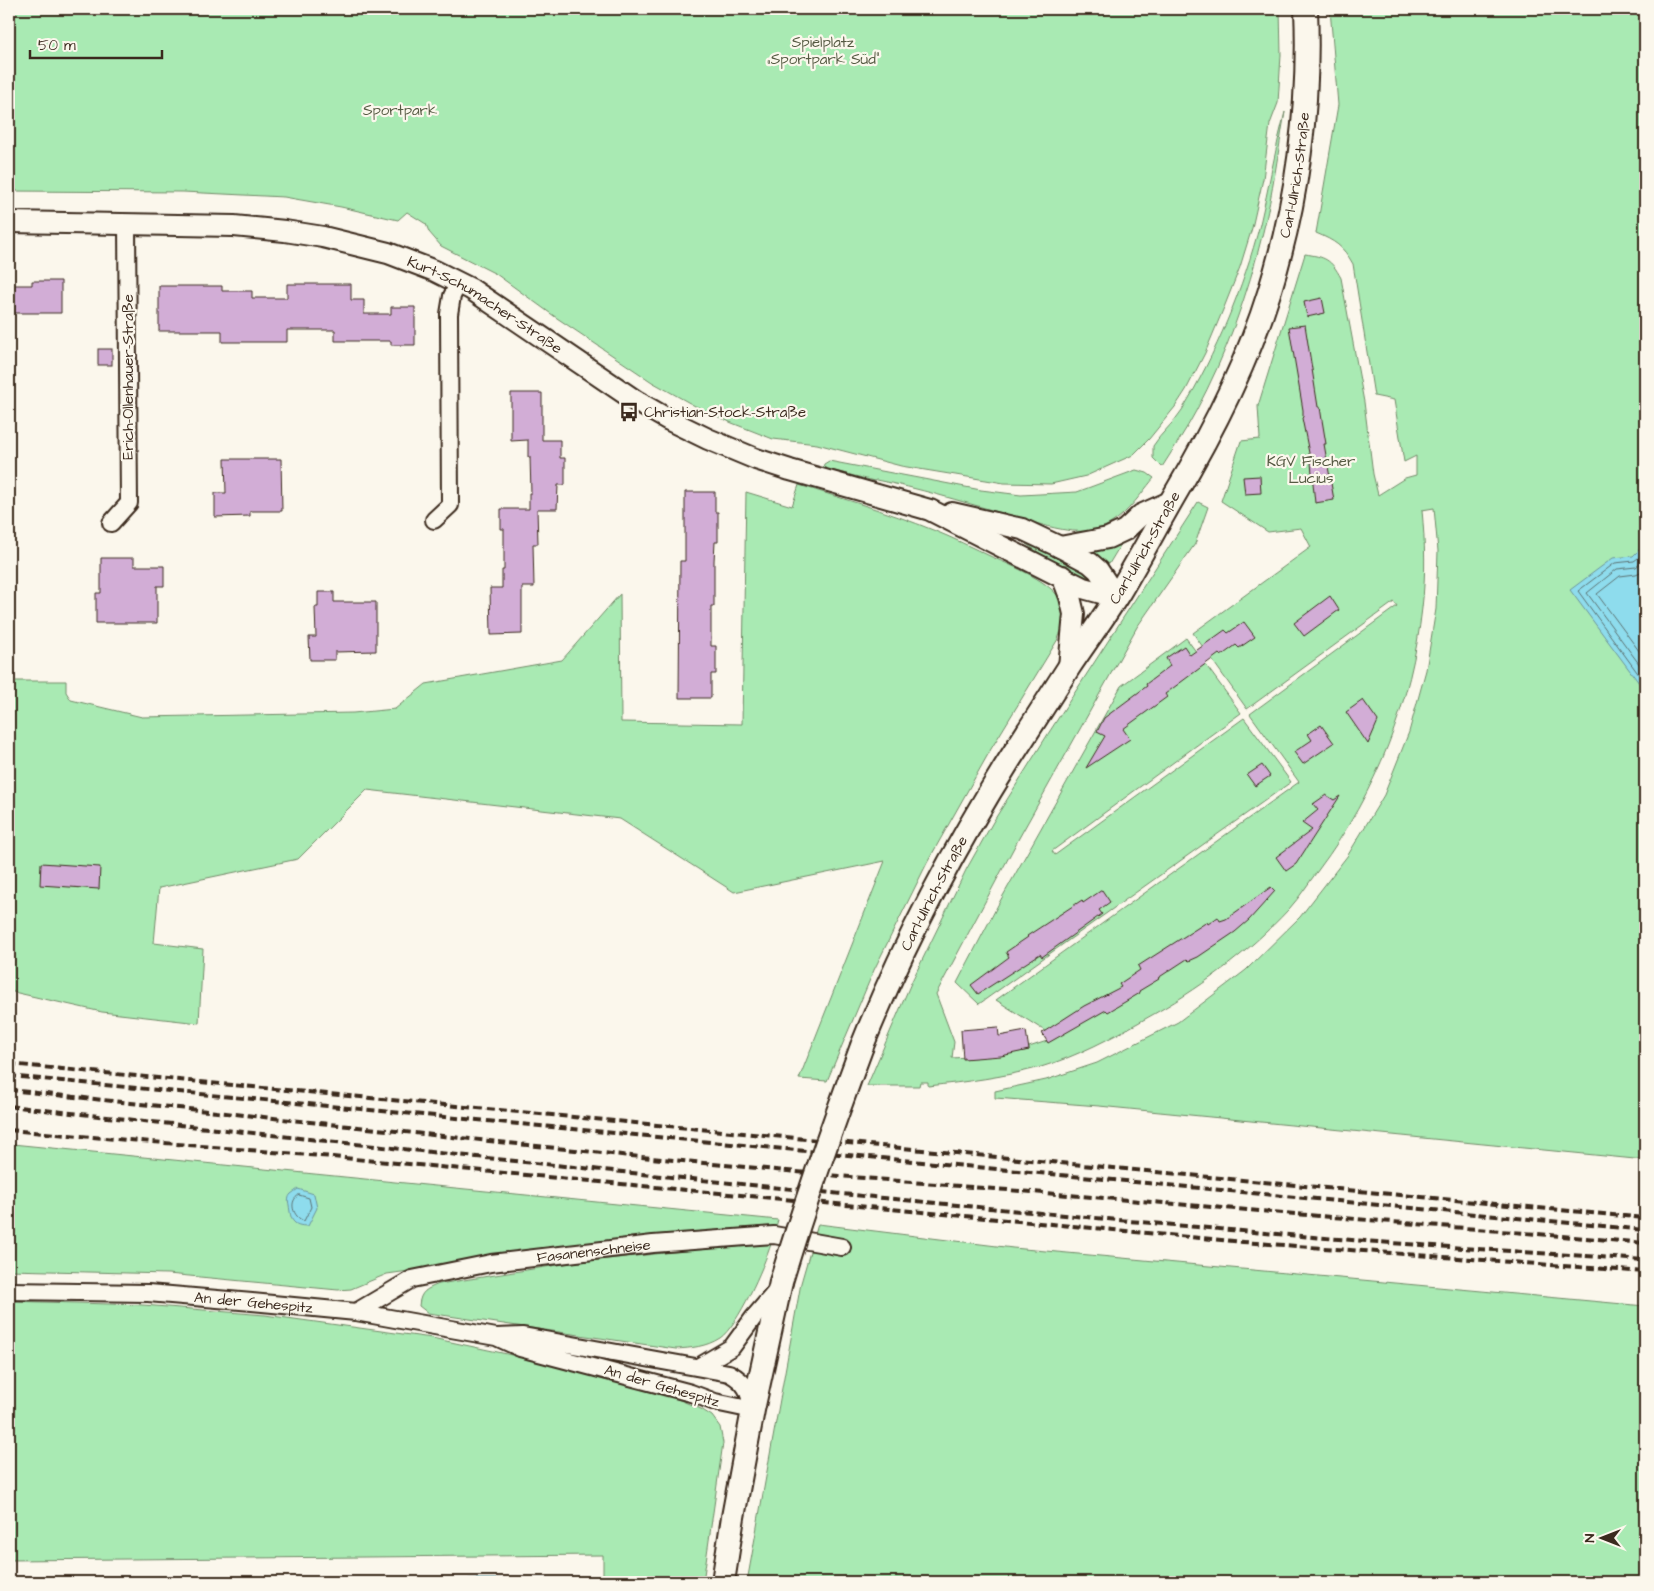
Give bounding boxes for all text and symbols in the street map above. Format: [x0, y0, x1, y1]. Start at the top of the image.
scale bar [30, 28, 162, 60]
park label: Spielplatz „Sportpark Süd“ [767, 32, 880, 70]
text: 50 m [38, 35, 76, 56]
park label: Sportpark [363, 100, 437, 121]
street label: Carl-Ulrich-Straße [1274, 111, 1315, 240]
street label: Kurt-Schumacher-Straße [404, 251, 567, 359]
street label: Erich-Ollenhauer-Straße [118, 294, 139, 460]
bus stop icon: Christian-Stock-Straße [618, 401, 640, 423]
place label: Christian-Stock-Straße [644, 402, 806, 423]
park label: KGV Fischer Lucius [1267, 451, 1355, 489]
street label: Carl-Ulrich-Straße [1104, 487, 1185, 608]
street label: Carl-Ulrich-Straße [895, 832, 973, 954]
street label: Fasanenschneise [536, 1234, 652, 1268]
street label: An der Gehespitz [193, 1287, 314, 1318]
street label: An der Gehespitz [602, 1360, 723, 1413]
north arrow [1576, 1514, 1626, 1564]
text: N [1580, 1533, 1600, 1542]

